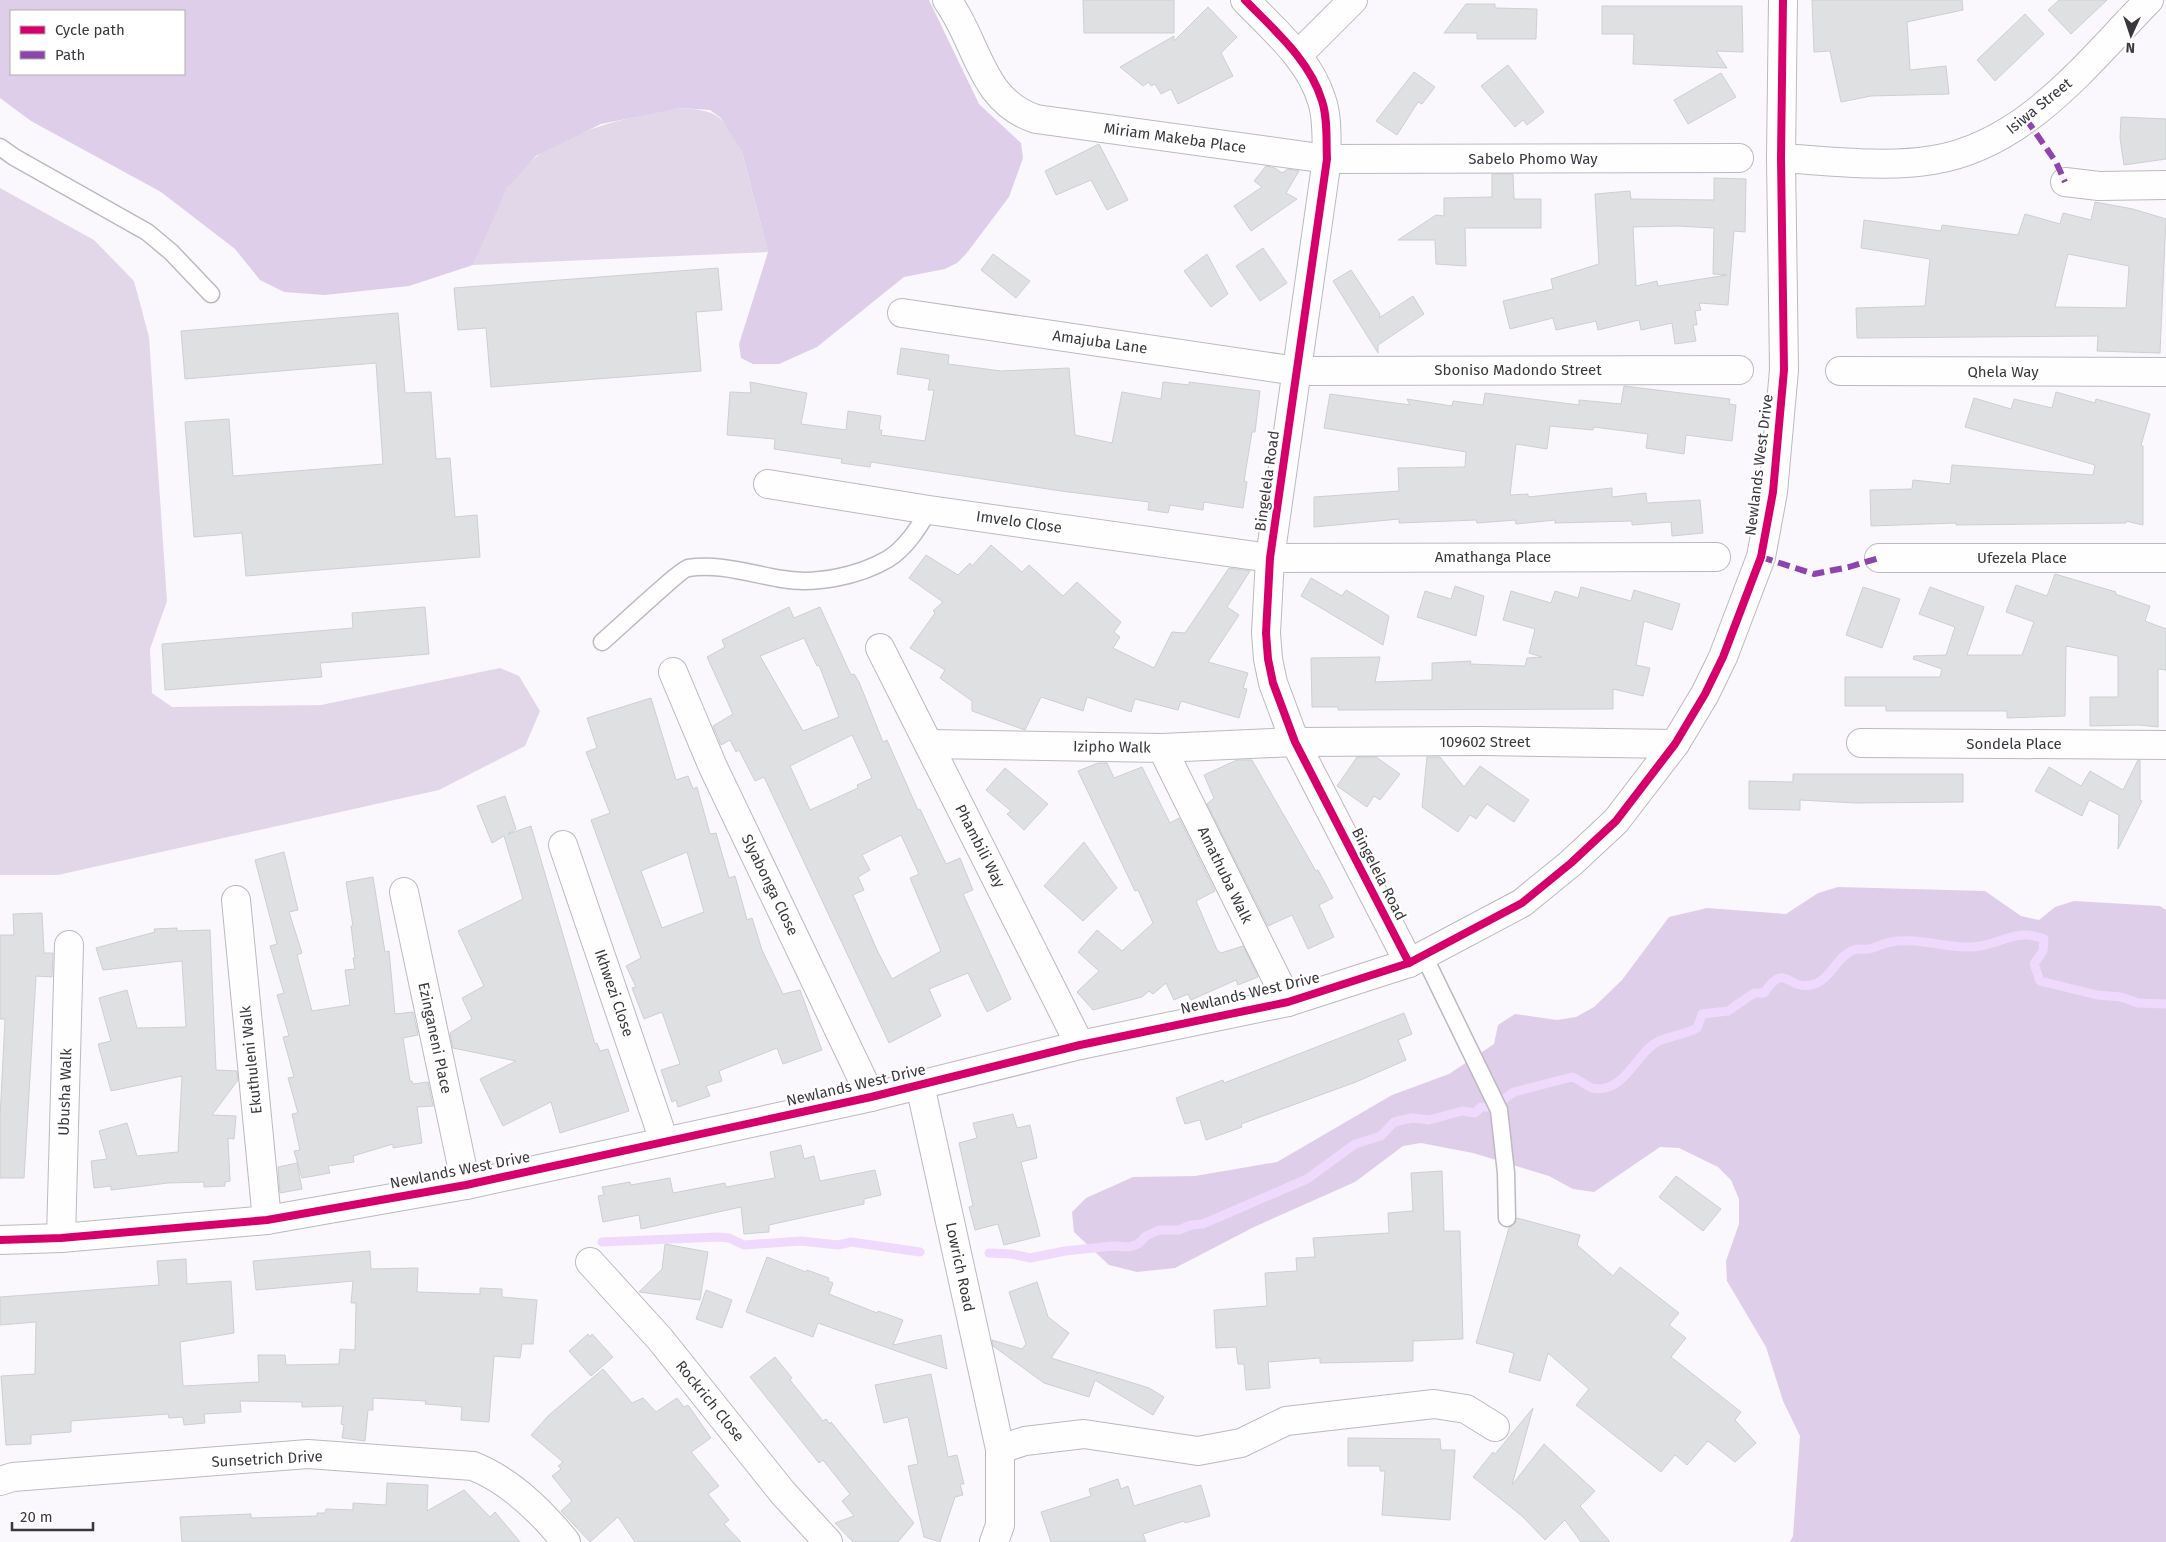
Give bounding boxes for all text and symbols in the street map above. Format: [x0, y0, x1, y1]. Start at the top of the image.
legend [10, 10, 185, 75]
north arrow [2106, 10, 2156, 60]
text: Cycle path [55, 21, 125, 39]
text: N [2125, 39, 2135, 56]
text: Path [55, 46, 85, 64]
street label: Isiwa Street [2003, 74, 2076, 138]
street label: Miriam Makeba Place [1103, 119, 1247, 157]
street label: Sabelo Phomo Way [1468, 150, 1598, 168]
street label: Amajuba Lane [1051, 326, 1149, 358]
street label: Sboniso Madondo Street [1434, 361, 1602, 379]
street label: Qhela Way [1967, 363, 2039, 381]
street label: Newlands West Drive [1741, 393, 1777, 537]
street label: Bingelela Road [1251, 430, 1283, 532]
street label: Imvelo Close [975, 507, 1063, 537]
street label: Amathanga Place [1435, 548, 1551, 566]
street label: Ufezela Place [1977, 549, 2067, 567]
street label: 109602 Street [1440, 733, 1531, 751]
street label: Sondela Place [1966, 735, 2062, 753]
street label: Izipho Walk [1073, 737, 1151, 757]
street label: Phambili Way [951, 801, 1009, 891]
street label: Amathuba Walk [1194, 824, 1256, 927]
street label: Bingelela Road [1348, 825, 1410, 923]
street label: Slyabonga Close [738, 831, 802, 939]
street label: Ikhwezi Close [591, 947, 637, 1039]
street label: Newlands West Drive [1179, 968, 1321, 1018]
street label: Ezinganeni Place [414, 981, 456, 1095]
street label: Ekuthuleni Walk [236, 1005, 266, 1115]
street label: Ubusha Walk [54, 1048, 76, 1136]
street label: Newlands West Drive [785, 1060, 927, 1110]
street label: Newlands West Drive [388, 1148, 532, 1192]
street label: Lowrich Road [942, 1221, 978, 1313]
street label: Rockrich Close [672, 1357, 748, 1445]
street label: Sunsetrich Drive [211, 1447, 323, 1471]
scale bar [12, 1500, 94, 1532]
text: 20 m [20, 1508, 53, 1526]

